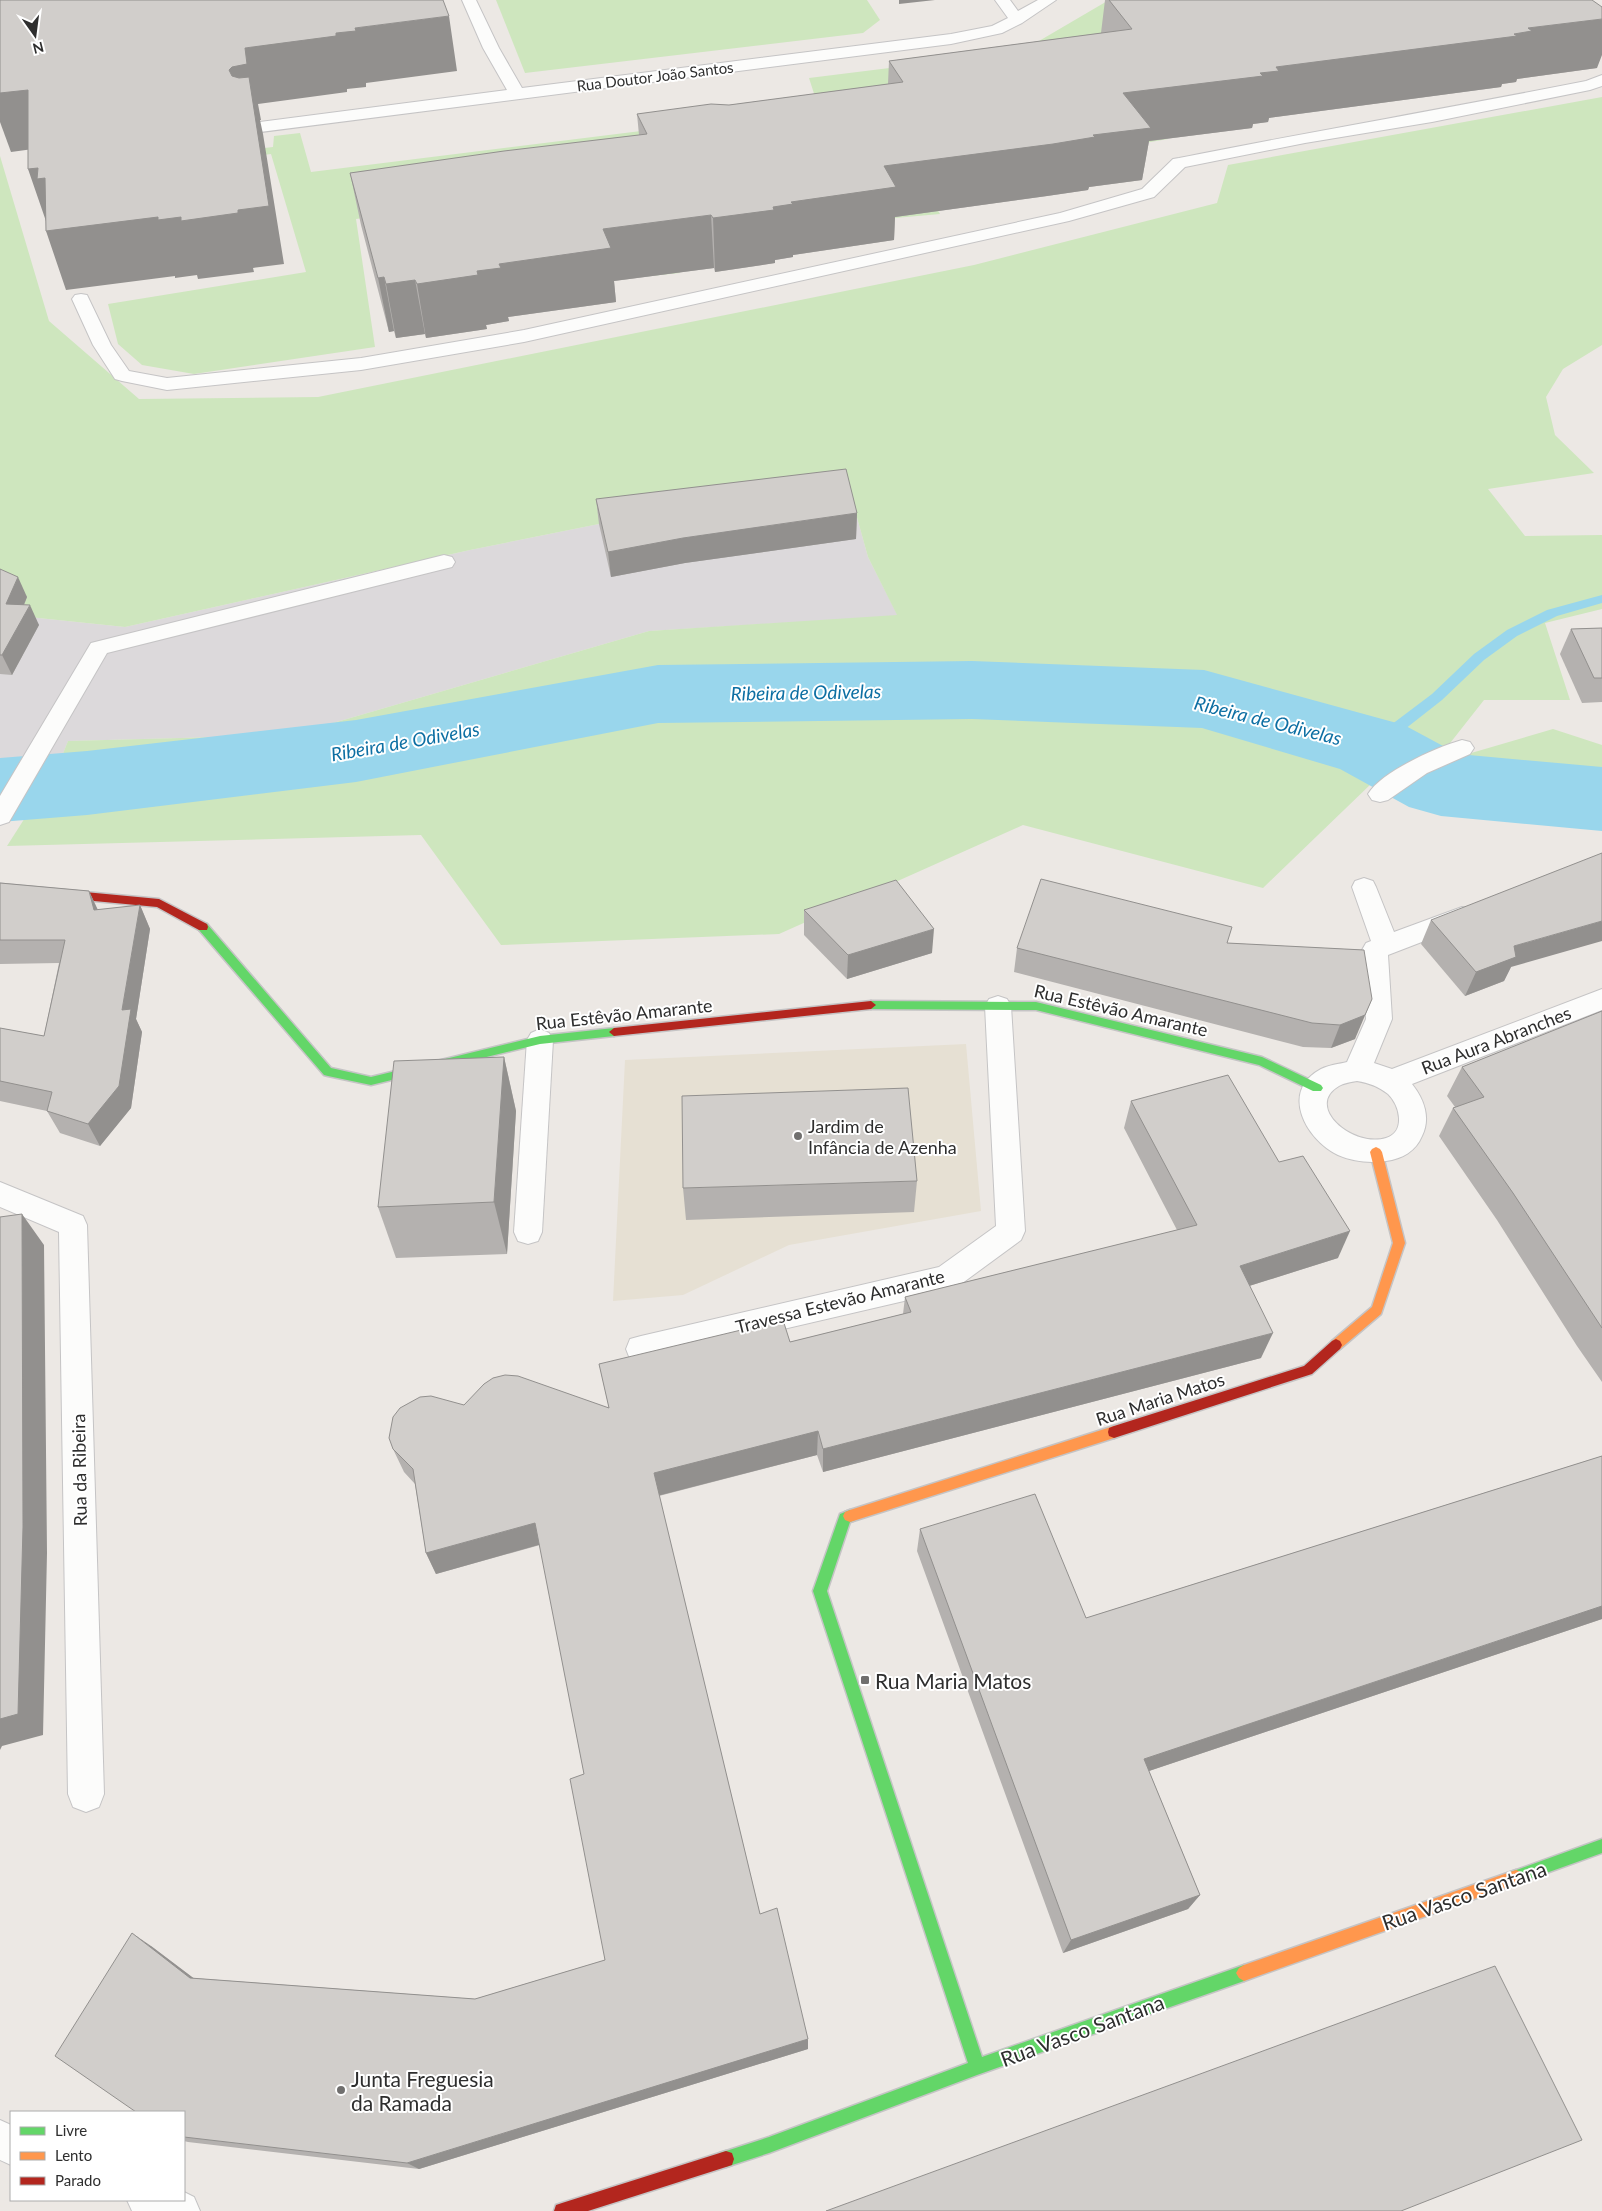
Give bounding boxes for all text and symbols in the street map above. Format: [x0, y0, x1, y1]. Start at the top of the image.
north arrow [10, 10, 60, 60]
text: N [31, 39, 46, 58]
street label: Rua Doutor João Santos [576, 57, 734, 95]
water label: Ribeira de Odivelas [730, 679, 882, 705]
water label: Ribeira de Odivelas [1192, 691, 1344, 749]
water label: Ribeira de Odivelas [329, 717, 482, 765]
street label: Rua Estêvão Amarante [1032, 979, 1210, 1041]
street label: Rua Estêvão Amarante [535, 994, 713, 1034]
street label: Rua Aura Abranches [1418, 1001, 1574, 1079]
place label: Jardim de Infância de Azenha [808, 1115, 957, 1158]
marker: Jardim de Infância de Azenha [792, 1130, 804, 1142]
street label: Travessa Estevão Amarante [733, 1264, 947, 1338]
street label: Rua Maria Matos [1093, 1368, 1227, 1430]
street label: Rua da Ribeira [67, 1413, 91, 1527]
place label: Rua Maria Matos [875, 1668, 1031, 1693]
marker: Rua Maria Matos [859, 1674, 871, 1686]
street label: Rua Vasco Santana [1379, 1855, 1549, 1935]
street label: Rua Vasco Santana [997, 1989, 1167, 2071]
place label: Junta Freguesia da Ramada [351, 2066, 494, 2115]
marker: Junta Freguesia da Ramada [335, 2084, 347, 2096]
legend [10, 2111, 185, 2201]
text: Livre [55, 2121, 87, 2139]
text: Lento [55, 2146, 92, 2164]
text: Parado [55, 2171, 101, 2189]

